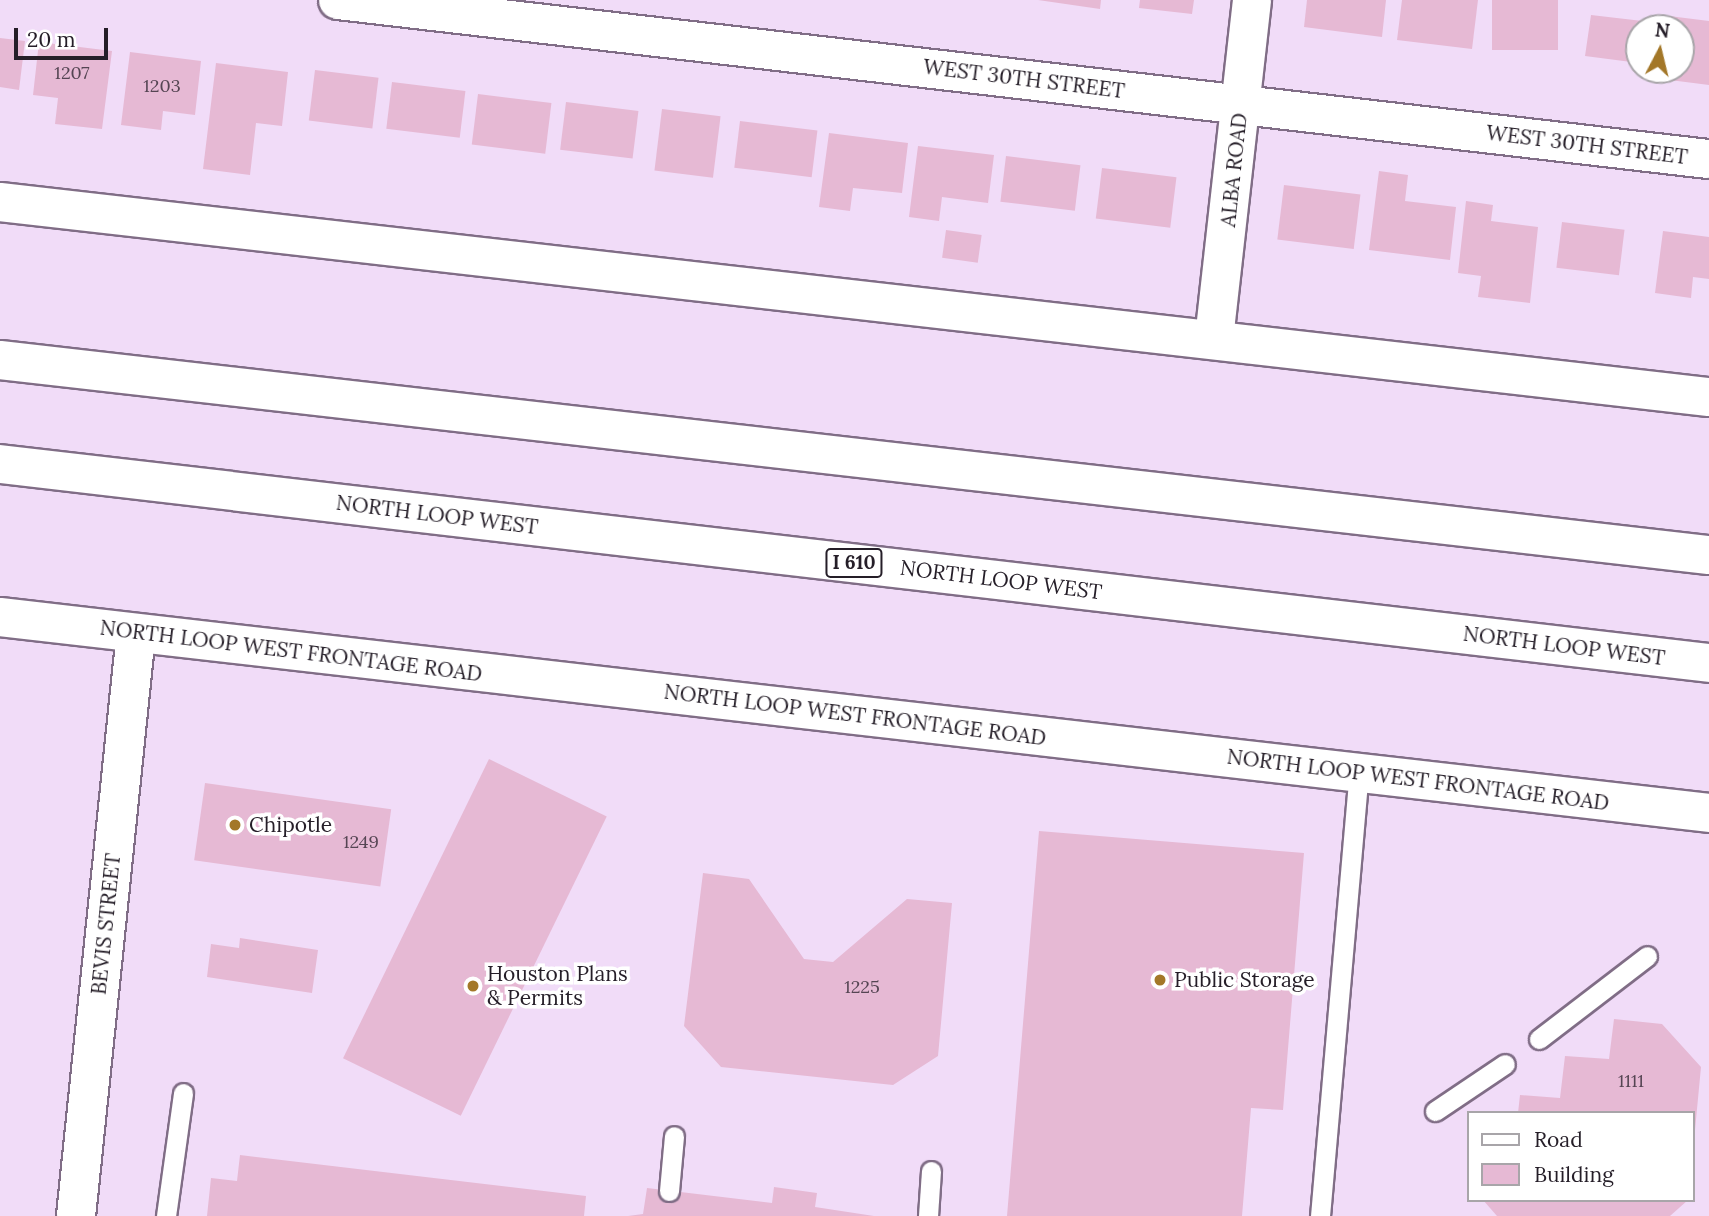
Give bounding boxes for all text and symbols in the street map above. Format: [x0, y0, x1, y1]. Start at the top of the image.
scale bar [18, 14, 112, 58]
north arrow [1625, 14, 1695, 84]
text: N [1654, 17, 1671, 43]
text: 20 m [27, 26, 76, 53]
street label: WEST 30TH STREET [922, 54, 1126, 104]
house number: 1207 [54, 62, 90, 84]
house number: 1203 [143, 75, 181, 97]
street label: ALBA ROAD [1215, 112, 1253, 228]
street label: WEST 30TH STREET [1485, 120, 1689, 170]
street label: NORTH LOOP WEST [335, 490, 539, 540]
road number: I 610 [824, 548, 884, 578]
street label: NORTH LOOP WEST [899, 555, 1103, 605]
street label: NORTH LOOP WEST FRONTAGE ROAD [98, 615, 484, 687]
street label: NORTH LOOP WEST [1462, 621, 1666, 671]
street label: NORTH LOOP WEST FRONTAGE ROAD [662, 679, 1048, 751]
street label: NORTH LOOP WEST FRONTAGE ROAD [1225, 744, 1611, 816]
place label: Chipotle [249, 812, 332, 838]
marker: Chipotle [227, 817, 243, 833]
house number: 1249 [343, 831, 379, 853]
street label: BEVIS STREET [86, 852, 126, 996]
place label: Houston Plans & Permits [487, 961, 628, 1011]
place label: Public Storage [1174, 967, 1315, 993]
marker: Public Storage [1152, 972, 1168, 988]
house number: 1225 [844, 976, 880, 998]
marker: Houston Plans & Permits [465, 978, 481, 994]
house number: 1111 [1618, 1070, 1644, 1092]
legend [1468, 1111, 1695, 1202]
text: Road [1534, 1126, 1583, 1153]
text: Building [1534, 1161, 1614, 1188]

